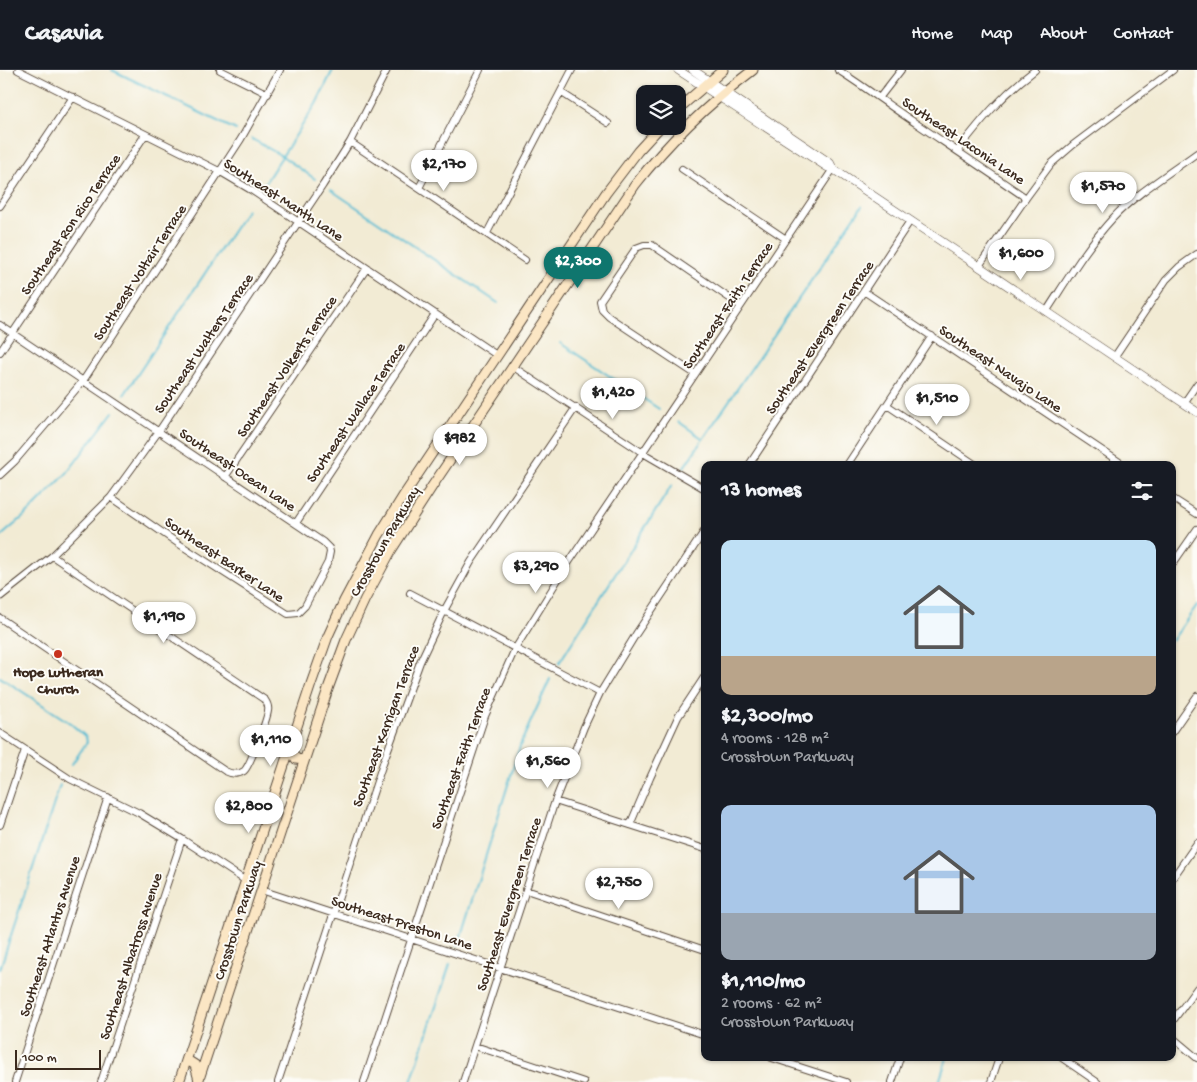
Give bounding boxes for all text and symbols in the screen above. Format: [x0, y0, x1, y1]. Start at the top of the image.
text: Casavia [25, 20, 103, 49]
text: Home [911, 24, 953, 45]
text: Map [981, 24, 1012, 45]
text: About [1040, 24, 1086, 45]
text: Contact [1114, 24, 1172, 45]
map controls [636, 85, 686, 135]
button: layers [636, 85, 686, 135]
street label: Southeast Laconia Lane [898, 94, 1028, 190]
pin: $2,170 [403, 150, 485, 192]
street label: Southeast Ron Rico Terrace [18, 151, 126, 299]
street label: Southeast Manth Lane [220, 155, 347, 246]
text: $2,170 [422, 156, 466, 175]
pin: $1,570 [1062, 172, 1144, 214]
text: $1,570 [1081, 178, 1125, 197]
street label: Southeast Voltair Terrace [90, 201, 192, 344]
pin: $1,600 [980, 238, 1062, 281]
street label: Southeast Faith Terrace [679, 239, 778, 373]
text: $1,600 [999, 245, 1043, 264]
pin: $2,300 [537, 246, 619, 289]
text: $2,300 [555, 253, 601, 272]
street label: Southeast Evergreen Terrace [762, 258, 879, 418]
street label: Southeast Walters Terrace [151, 270, 258, 418]
street label: Southeast Volkerts Terrace [234, 293, 342, 441]
street label: Southeast Navajo Lane [935, 322, 1065, 418]
street label: Southeast Wallace Terrace [303, 340, 410, 487]
pin: $1,420 [572, 378, 654, 420]
text: $1,420 [591, 384, 635, 403]
pin: $1,510 [896, 384, 978, 426]
text: $1,510 [916, 390, 958, 409]
pin: $982 [430, 424, 490, 466]
street label: Southeast Ocean Lane [175, 425, 299, 517]
text: $982 [444, 430, 476, 449]
icon: filters [1128, 477, 1156, 505]
text: 13 homes [721, 479, 801, 504]
street label: Crosstown Parkway [347, 483, 425, 600]
street label: Southeast Barker Lane [161, 514, 287, 608]
pin: $3,290 [495, 552, 577, 594]
text: $3,290 [513, 558, 559, 577]
icon: home [894, 572, 984, 662]
pin: $1,190 [123, 602, 205, 644]
text: $1,190 [143, 608, 185, 627]
street label: Southeast Karrigan Terrace [349, 643, 425, 810]
marker: Hope Lutheran Church [52, 648, 64, 660]
place label: Hope Lutheran Church [13, 664, 104, 699]
street label: Southeast Faith Terrace [428, 685, 496, 832]
text: $2,300/mo [721, 705, 813, 730]
pin: $1,110 [230, 724, 312, 767]
text: 4 rooms · 128 m² [721, 730, 829, 749]
text: $1,110 [251, 731, 291, 750]
pin: $1,560 [507, 746, 589, 789]
text: Crosstown Parkway [721, 749, 854, 768]
text: $1,560 [526, 753, 570, 772]
pin: $2,800 [208, 792, 290, 834]
text: $2,800 [226, 798, 273, 817]
street label: Southeast Evergreen Terrace [473, 815, 547, 994]
icon: home [894, 837, 984, 927]
street label: Southeast Atlantus Avenue [16, 854, 86, 1019]
street label: Crosstown Parkway [211, 858, 267, 983]
pin: $2,750 [578, 868, 660, 910]
street label: Southeast Albatross Avenue [96, 871, 168, 1042]
text: $2,750 [596, 874, 642, 893]
street label: Southeast Preston Lane [329, 893, 474, 955]
text: $1,110/mo [721, 970, 805, 995]
text: 2 rooms · 62 m² [721, 995, 822, 1014]
text: Crosstown Parkway [721, 1014, 854, 1033]
scale bar [15, 1047, 101, 1070]
text: 100 m [22, 1050, 57, 1067]

